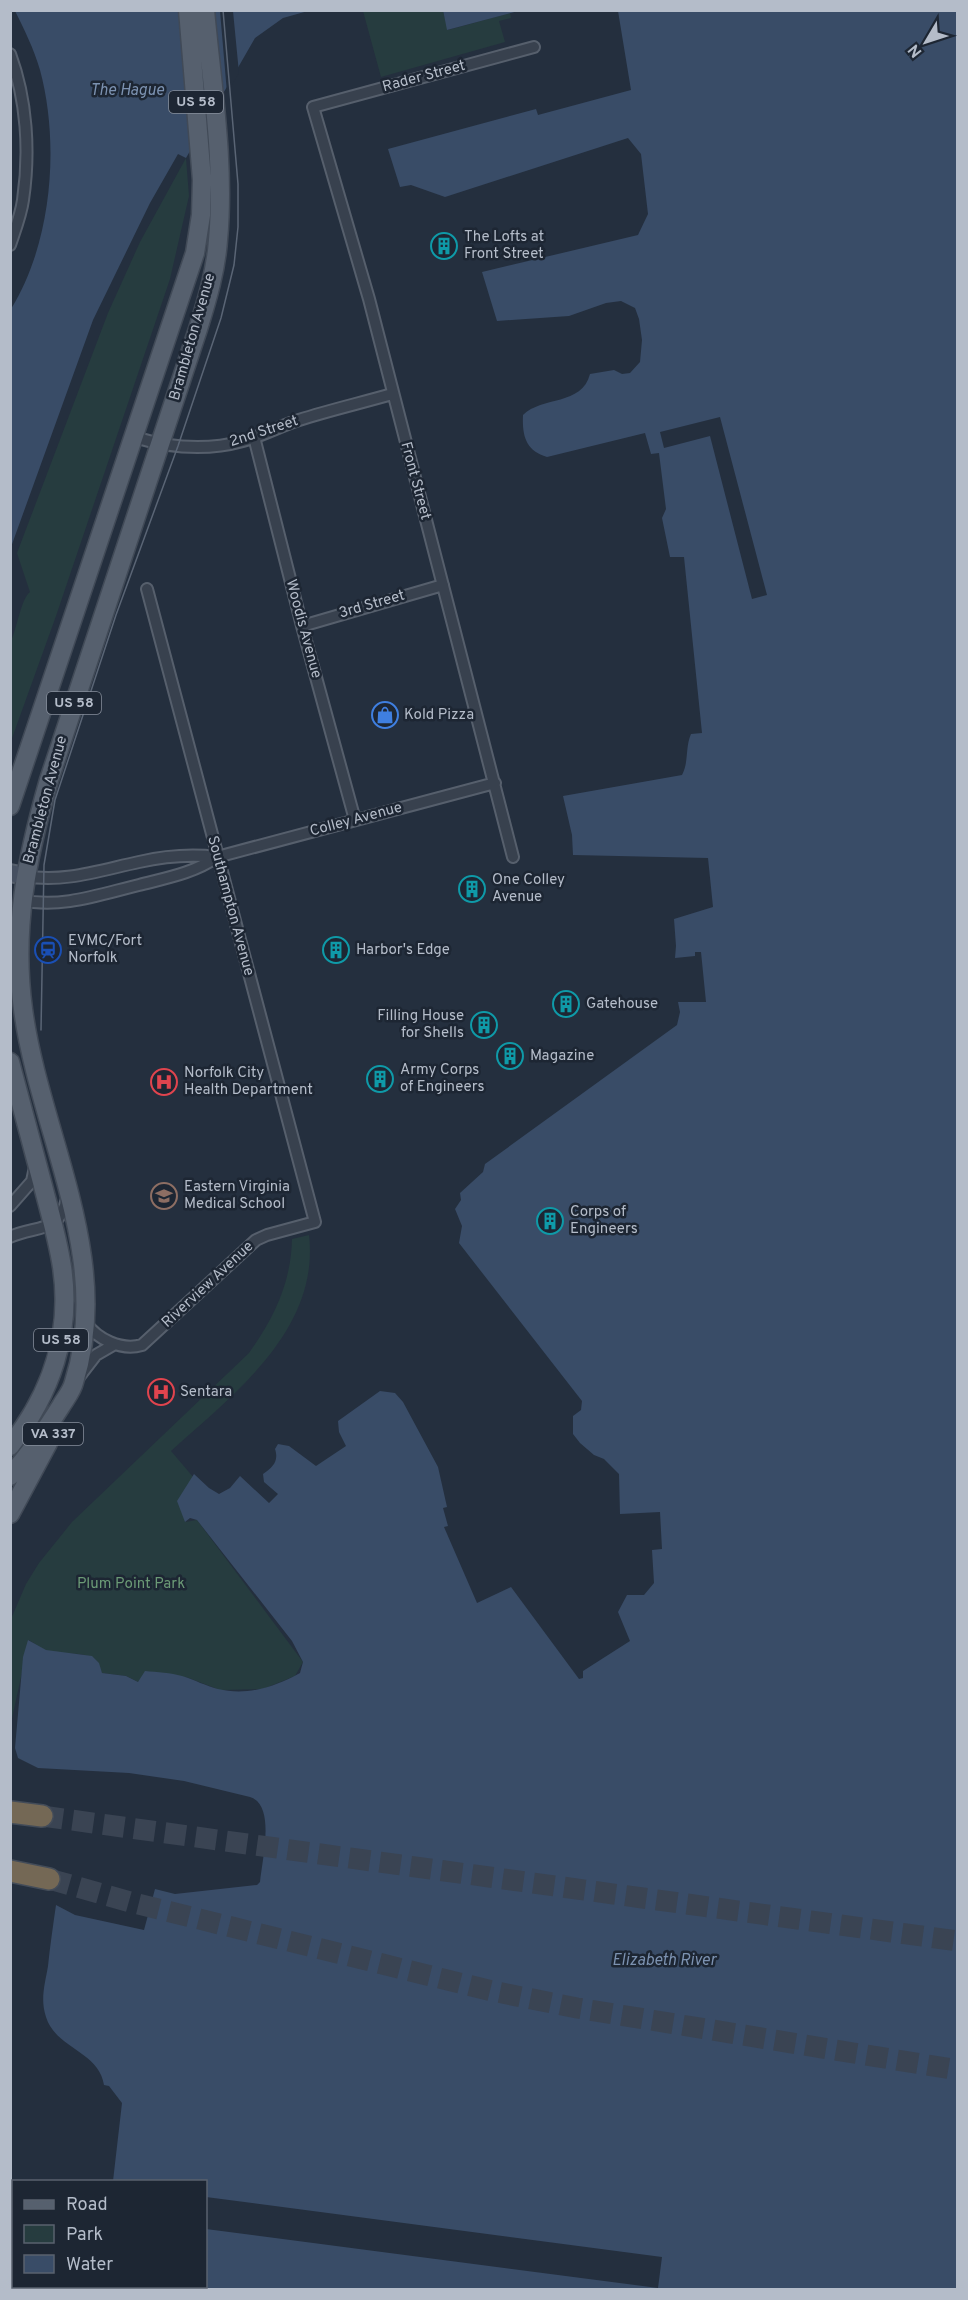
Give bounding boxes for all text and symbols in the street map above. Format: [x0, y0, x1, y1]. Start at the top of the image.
north arrow [896, 12, 956, 72]
text: N [905, 39, 927, 61]
street label: Rader Street [380, 57, 468, 97]
water label: The Hague [90, 81, 165, 101]
road number: US 58 [169, 91, 223, 113]
place label: The Lofts at Front Street [464, 228, 544, 264]
building icon: The Lofts at Front Street [429, 231, 459, 261]
street label: Brambleton Avenue [166, 271, 220, 403]
street label: 2nd Street [227, 412, 301, 452]
street label: Front Street [395, 440, 435, 522]
street label: Woodis Avenue [281, 577, 325, 681]
street label: 3rd Street [337, 587, 407, 623]
road number: US 58 [47, 692, 101, 714]
shop icon: Kold Pizza [370, 700, 400, 730]
place label: Kold Pizza [404, 706, 474, 725]
street label: Brambleton Avenue [20, 734, 72, 866]
street label: Colley Avenue [308, 799, 404, 841]
street label: Southampton Avenue [202, 834, 258, 978]
place label: One Colley Avenue [492, 871, 565, 907]
building icon: One Colley Avenue [457, 874, 487, 904]
place label: EVMC/Fort Norfolk [68, 932, 142, 968]
station icon: EVMC/Fort Norfolk [33, 935, 63, 965]
building icon: Harbor's Edge [321, 935, 351, 965]
place label: Harbor's Edge [356, 941, 450, 960]
building icon: Gatehouse [551, 989, 581, 1019]
place label: Gatehouse [586, 995, 658, 1014]
place label: Filling House for Shells [377, 1007, 464, 1043]
building icon: Filling House for Shells [469, 1010, 499, 1040]
building icon: Magazine [495, 1041, 525, 1071]
place label: Magazine [530, 1047, 594, 1066]
place label: Army Corps of Engineers [400, 1061, 485, 1097]
place label: Norfolk City Health Department [184, 1064, 313, 1100]
building icon: Army Corps of Engineers [365, 1064, 395, 1094]
hospital icon: Norfolk City Health Department [149, 1067, 179, 1097]
place label: Eastern Virginia Medical School [184, 1178, 290, 1214]
school or university icon: Eastern Virginia Medical School [149, 1181, 179, 1211]
place label: Corps of Engineers [570, 1203, 638, 1239]
building icon: Corps of Engineers [535, 1206, 565, 1236]
street label: Riverview Avenue [158, 1238, 258, 1332]
road number: US 58 [34, 1329, 88, 1351]
hospital icon: Sentara [146, 1377, 176, 1407]
place label: Sentara [180, 1383, 232, 1402]
road number: VA 337 [23, 1423, 83, 1445]
park label: Plum Point Park [77, 1575, 185, 1594]
water label: Elizabeth River [612, 1951, 718, 1971]
legend [12, 2180, 207, 2288]
text: Road [66, 2194, 108, 2217]
text: Park [66, 2224, 103, 2247]
text: Water [66, 2254, 113, 2277]

